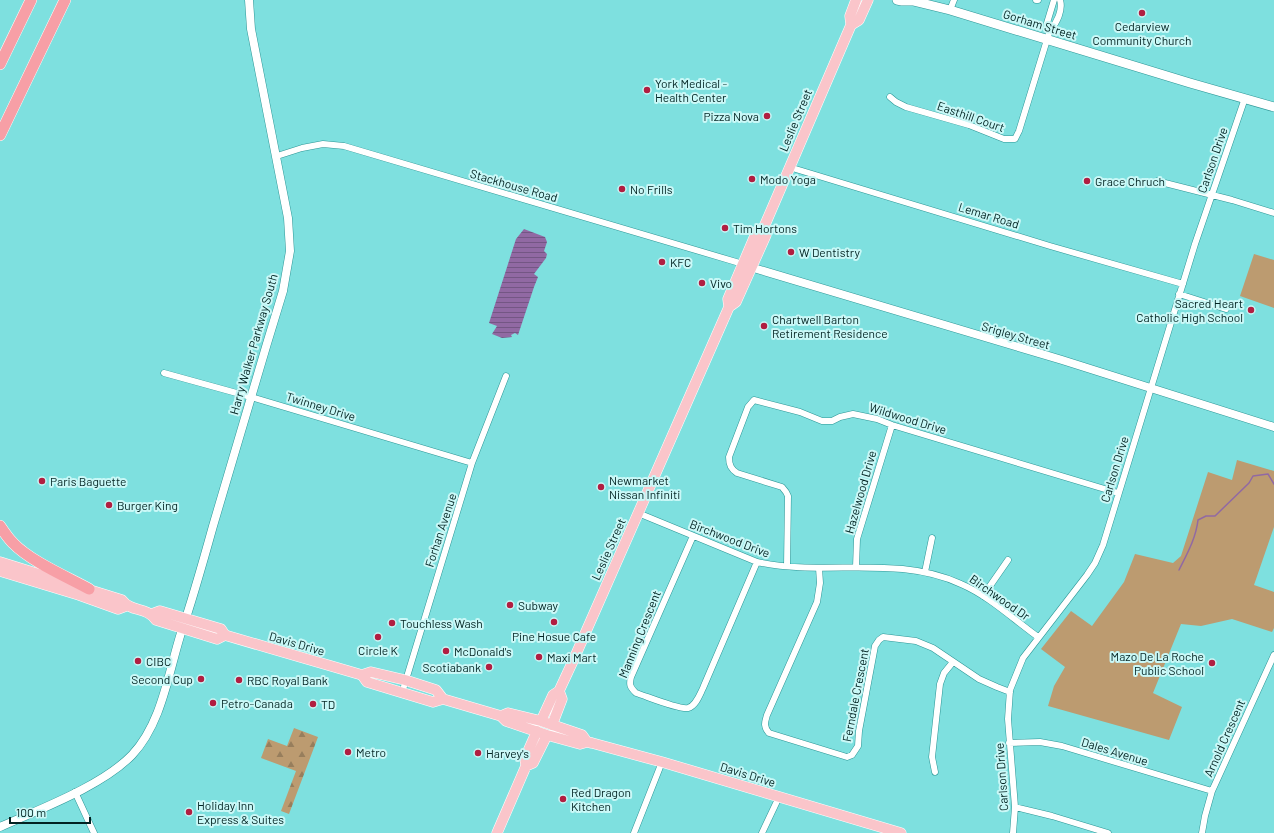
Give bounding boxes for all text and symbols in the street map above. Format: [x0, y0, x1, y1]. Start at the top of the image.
street label: Gorham Street [1002, 6, 1078, 42]
marker: Cedarview Community Church [1137, 8, 1147, 18]
place label: Cedarview Community Church [1092, 19, 1192, 47]
place label: York Medical - Health Center [655, 76, 728, 104]
marker: York Medical - Health Center [642, 85, 652, 95]
street label: Leslie Street [776, 87, 814, 153]
street label: Easthill Court [936, 98, 1006, 134]
place label: Pizza Nova [704, 109, 759, 123]
marker: Pizza Nova [762, 111, 772, 121]
street label: Carlson Drive [1194, 125, 1230, 195]
street label: Stackhouse Road [469, 166, 559, 204]
place label: Modo Yoga [760, 172, 816, 186]
marker: Modo Yoga [747, 174, 757, 184]
place label: Grace Chruch [1095, 174, 1165, 188]
marker: Grace Chruch [1082, 176, 1092, 186]
place label: No Frills [630, 182, 673, 196]
marker: No Frills [617, 184, 627, 194]
street label: Lemar Road [957, 199, 1021, 231]
place label: Tim Hortons [733, 221, 797, 235]
marker: Tim Hortons [720, 223, 730, 233]
place label: W Dentistry [799, 245, 860, 259]
marker: W Dentistry [786, 247, 796, 257]
place label: KFC [670, 255, 691, 269]
marker: KFC [657, 257, 667, 267]
street label: Harry Walker Parkway South [226, 272, 280, 416]
place label: Vivo [710, 276, 732, 290]
marker: Vivo [697, 278, 707, 288]
place label: Sacred Heart Catholic High School [1136, 296, 1243, 324]
marker: Sacred Heart Catholic High School [1246, 305, 1256, 315]
place label: Chartwell Barton Retirement Residence [772, 312, 888, 340]
street label: Srigley Street [980, 319, 1052, 351]
marker: Chartwell Barton Retirement Residence [759, 321, 769, 331]
street label: Twinney Drive [285, 389, 357, 423]
street label: Wildwood Drive [868, 400, 948, 436]
street label: Carlson Drive [1097, 434, 1131, 504]
street label: Hazelwood Drive [841, 449, 879, 535]
place label: Newmarket Nissan Infiniti [609, 473, 680, 501]
place label: Paris Baguette [50, 474, 127, 488]
marker: Paris Baguette [37, 476, 47, 486]
marker: Newmarket Nissan Infiniti [596, 482, 606, 492]
street label: Forhan Avenue [421, 491, 459, 569]
place label: Burger King [117, 498, 178, 512]
marker: Burger King [104, 500, 114, 510]
street label: Leslie Street [588, 516, 628, 582]
street label: Birchwood Drive [688, 516, 772, 560]
street label: Birchwood Dr [967, 571, 1033, 623]
street label: Manning Crescent [615, 588, 663, 680]
place label: Subway [518, 598, 558, 612]
marker: Subway [505, 600, 515, 610]
place label: Touchless Wash [400, 616, 483, 630]
marker: Pine Hosue Cafe [549, 617, 559, 627]
marker: Touchless Wash [387, 618, 397, 628]
street label: Davis Drive [268, 628, 326, 658]
place label: Pine Hosue Cafe [512, 629, 596, 643]
marker: Circle K [373, 632, 383, 642]
place label: Circle K [358, 643, 399, 657]
place label: McDonald's [454, 644, 512, 658]
marker: McDonald's [441, 646, 451, 656]
street label: Ferndale Crescent [839, 647, 871, 743]
place label: Mazo De La Roche Public School [1111, 649, 1204, 677]
place label: Maxi Mart [547, 650, 597, 664]
marker: Maxi Mart [534, 652, 544, 662]
place label: CIBC [146, 654, 171, 668]
marker: CIBC [133, 656, 143, 666]
marker: Mazo De La Roche Public School [1207, 658, 1217, 668]
place label: Scotiabank [423, 660, 481, 674]
marker: Scotiabank [484, 662, 494, 672]
place label: Second Cup [131, 672, 193, 686]
place label: RBC Royal Bank [247, 673, 328, 687]
marker: Second Cup [196, 674, 206, 684]
marker: RBC Royal Bank [234, 675, 244, 685]
place label: Petro-Canada [221, 696, 293, 710]
place label: TD [321, 697, 335, 711]
street label: Arnold Crescent [1201, 697, 1247, 779]
marker: Petro-Canada [208, 698, 218, 708]
marker: TD [308, 699, 318, 709]
street label: Dales Avenue [1080, 734, 1150, 768]
street label: Carlson Drive [992, 742, 1010, 812]
place label: Metro [356, 745, 386, 759]
place label: Harvey's [486, 746, 529, 760]
marker: Metro [343, 747, 353, 757]
marker: Harvey's [473, 748, 483, 758]
street label: Davis Drive [719, 759, 777, 789]
place label: Red Dragon Kitchen [571, 785, 631, 813]
marker: Red Dragon Kitchen [558, 794, 568, 804]
place label: Holiday Inn Express & Suites [197, 798, 284, 826]
scale bar [10, 799, 90, 825]
text: 100 m [16, 805, 46, 819]
marker: Holiday Inn Express & Suites [184, 807, 194, 817]

